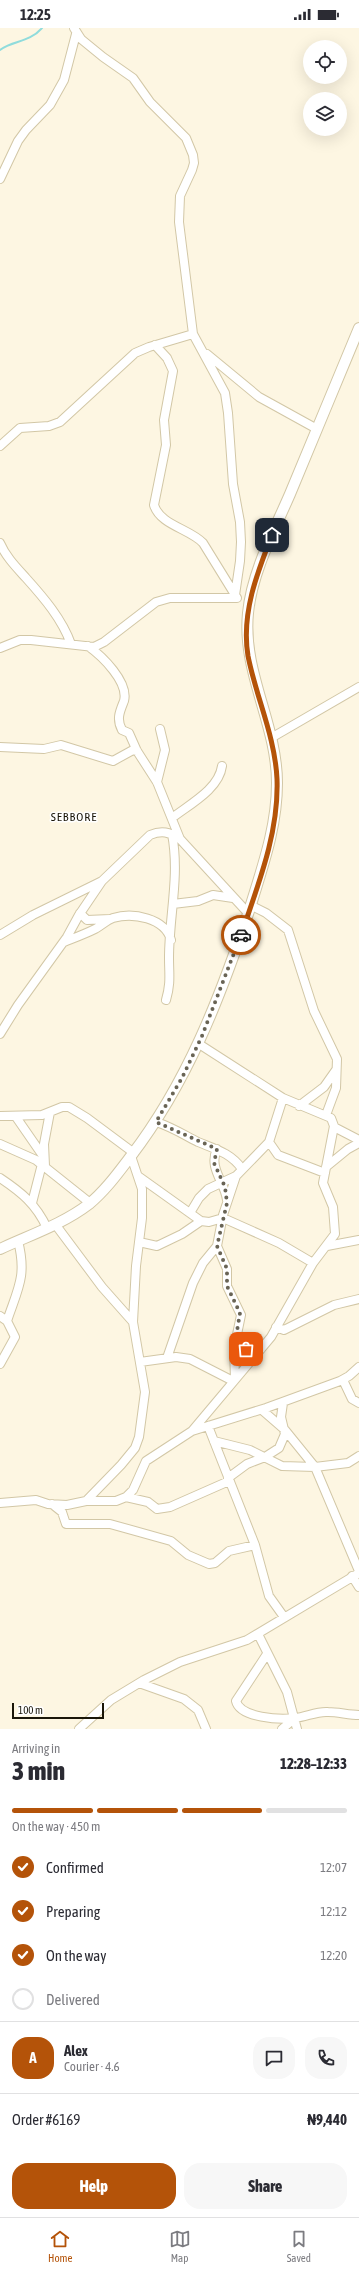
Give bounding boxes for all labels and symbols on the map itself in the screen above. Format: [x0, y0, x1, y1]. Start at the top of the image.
pin [255, 518, 289, 552]
district label: SEBBORE [51, 810, 97, 824]
courier [221, 915, 261, 955]
pin [229, 1332, 263, 1366]
scale bar [12, 1701, 104, 1720]

